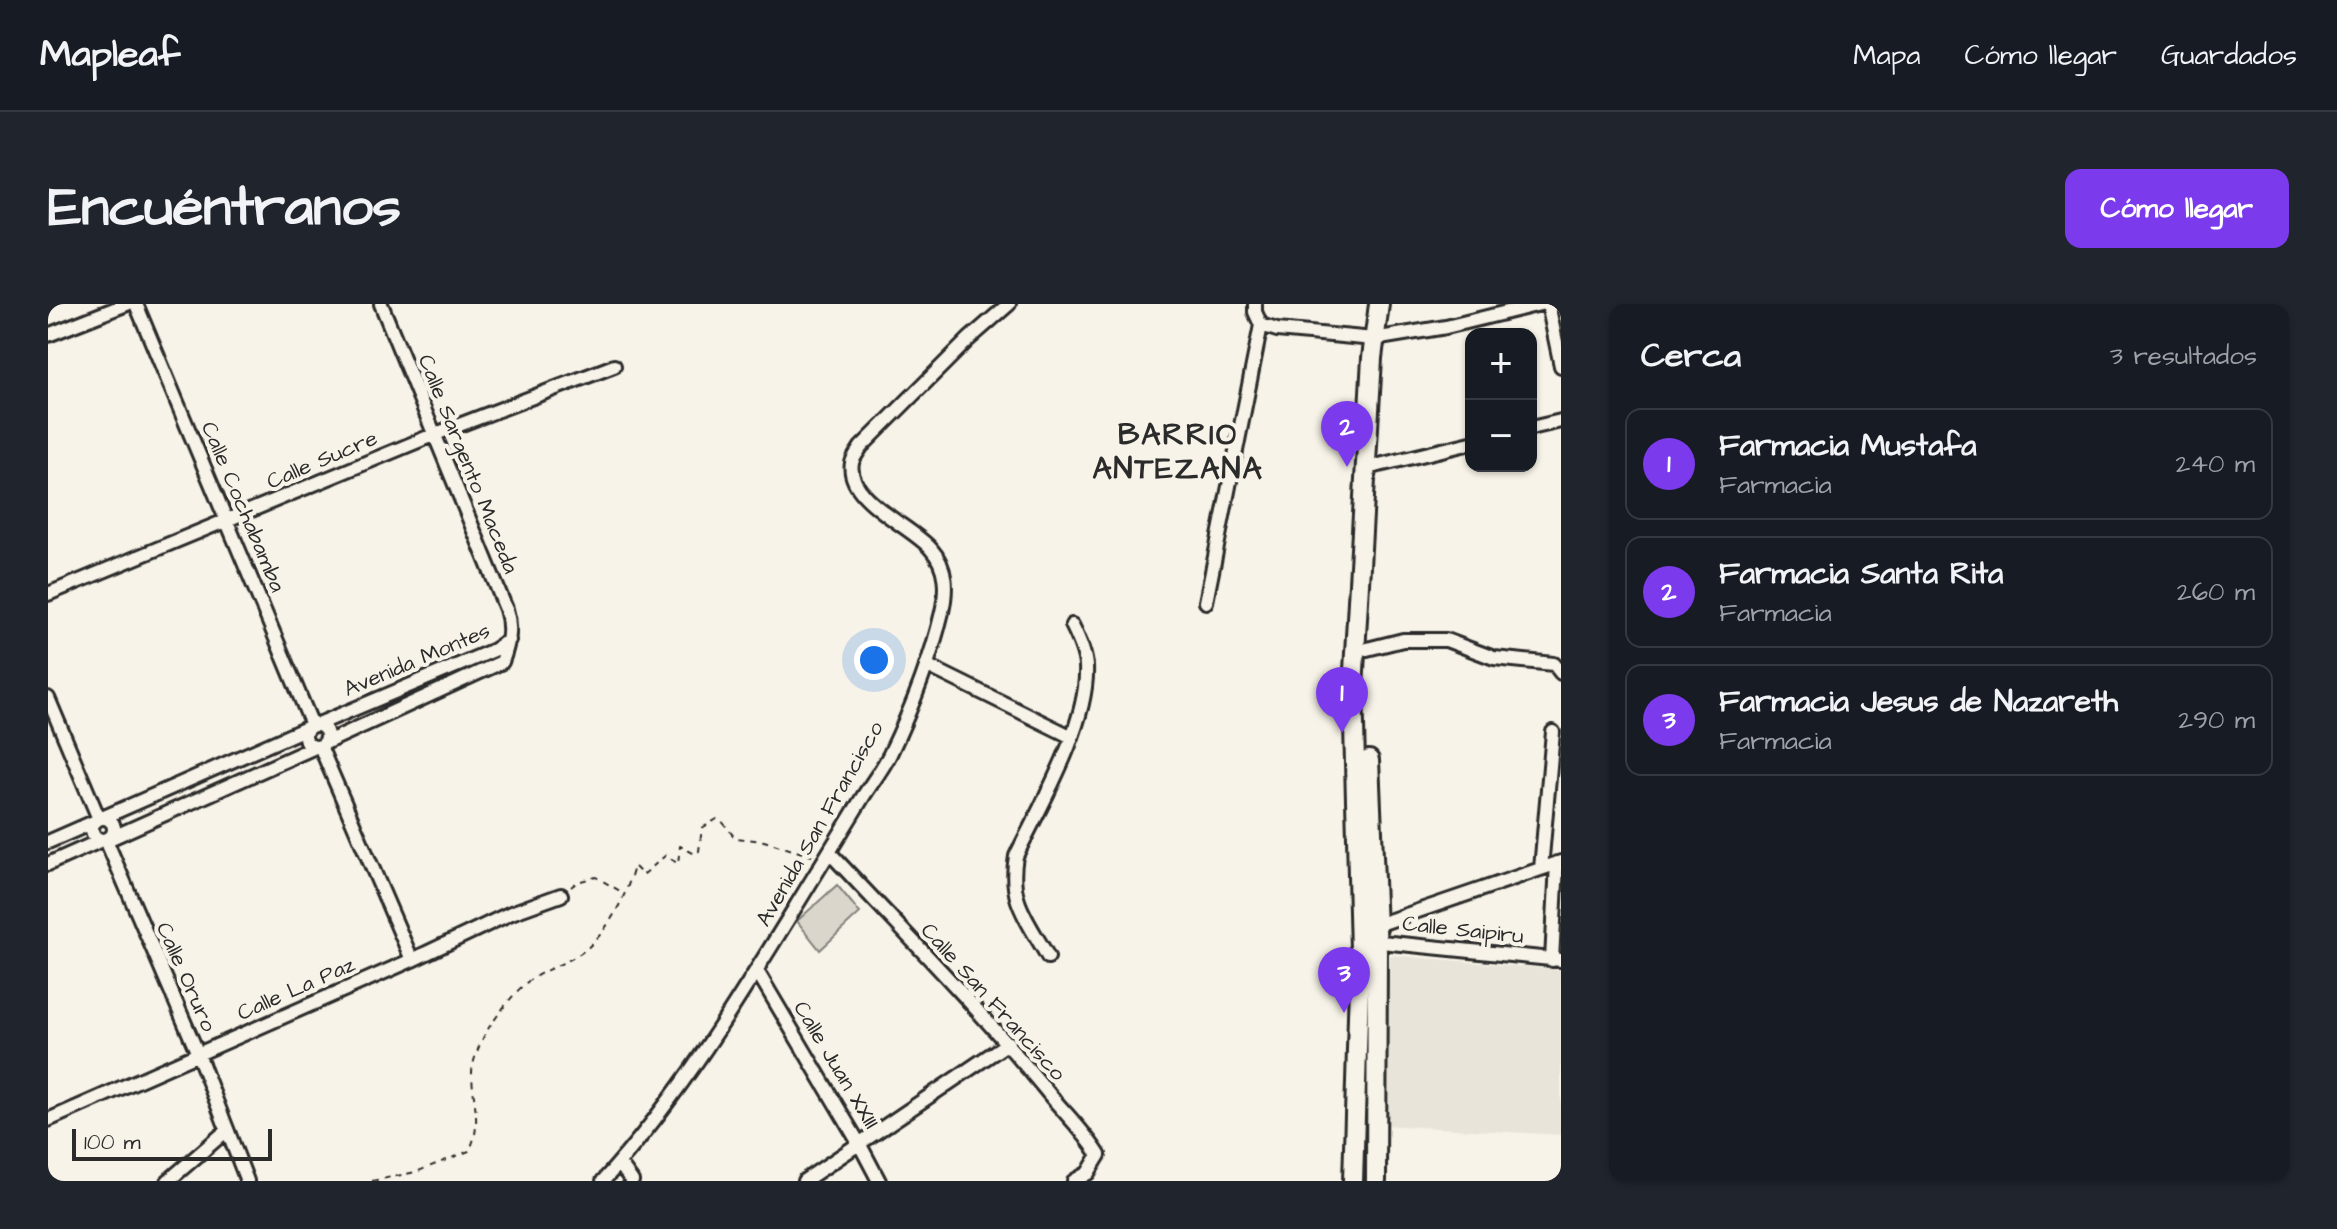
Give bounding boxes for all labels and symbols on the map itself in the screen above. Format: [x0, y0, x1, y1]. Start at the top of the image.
street label: Calle Sargento Maceda [409, 350, 526, 579]
pin: 2 [1321, 401, 1373, 467]
district label: BARRIO ANTEZANA [1092, 414, 1264, 490]
street label: Calle Cochabamba [193, 417, 293, 597]
street label: Calle Sucre [262, 423, 382, 497]
street label: Avenida Montes [339, 615, 495, 705]
your location [854, 640, 894, 680]
pin: 1 [1316, 667, 1368, 733]
street label: Avenida San Francisco [748, 715, 892, 932]
street label: Calle Saipiru [1401, 908, 1525, 952]
street label: Calle San Francisco [913, 916, 1073, 1089]
street label: Calle Oruro [148, 917, 224, 1037]
pin: 3 [1318, 947, 1370, 1013]
street label: Calle La Paz [232, 949, 360, 1029]
street label: Calle Juan XXIII [785, 995, 887, 1135]
scale bar [72, 1125, 272, 1161]

